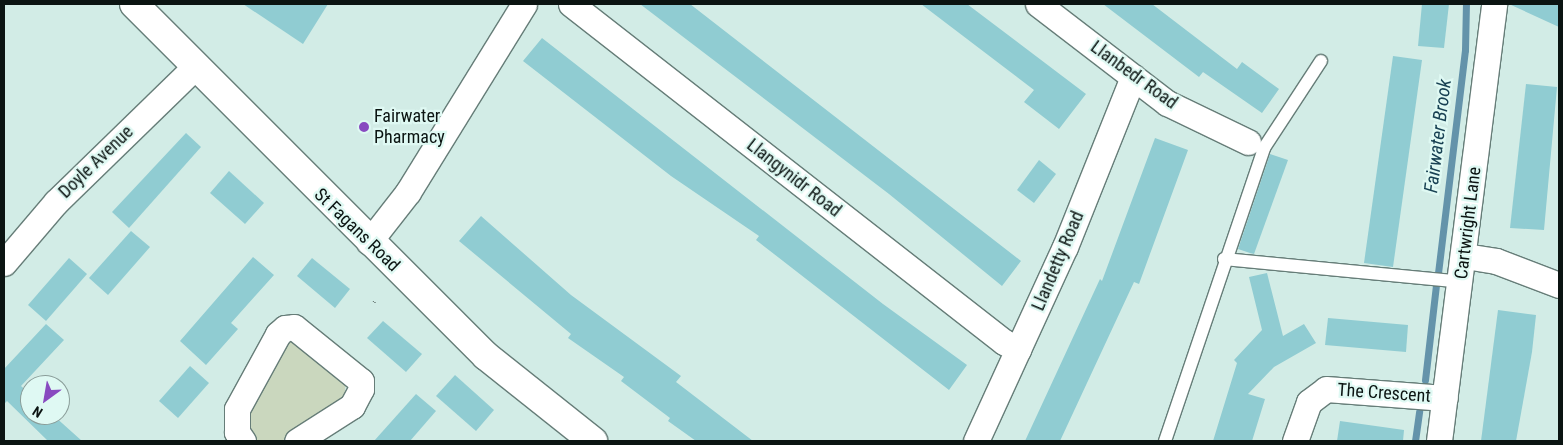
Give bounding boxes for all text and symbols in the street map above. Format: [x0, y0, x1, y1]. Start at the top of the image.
street label: Llanbedr Road [1086, 36, 1182, 114]
water label: Fairwater Brook [1420, 78, 1456, 194]
place label: Fairwater Pharmacy [374, 106, 445, 148]
street label: Doyle Avenue [54, 121, 138, 203]
marker: Fairwater Pharmacy [358, 121, 370, 133]
street label: Llangynidr Road [742, 134, 846, 222]
street label: Cartwright Lane [1450, 166, 1486, 280]
street label: St Fagans Road [310, 184, 404, 276]
street label: Llandetty Road [1027, 208, 1089, 314]
north arrow [20, 375, 70, 425]
street label: The Crescent [1337, 379, 1431, 407]
text: N [30, 403, 45, 421]

